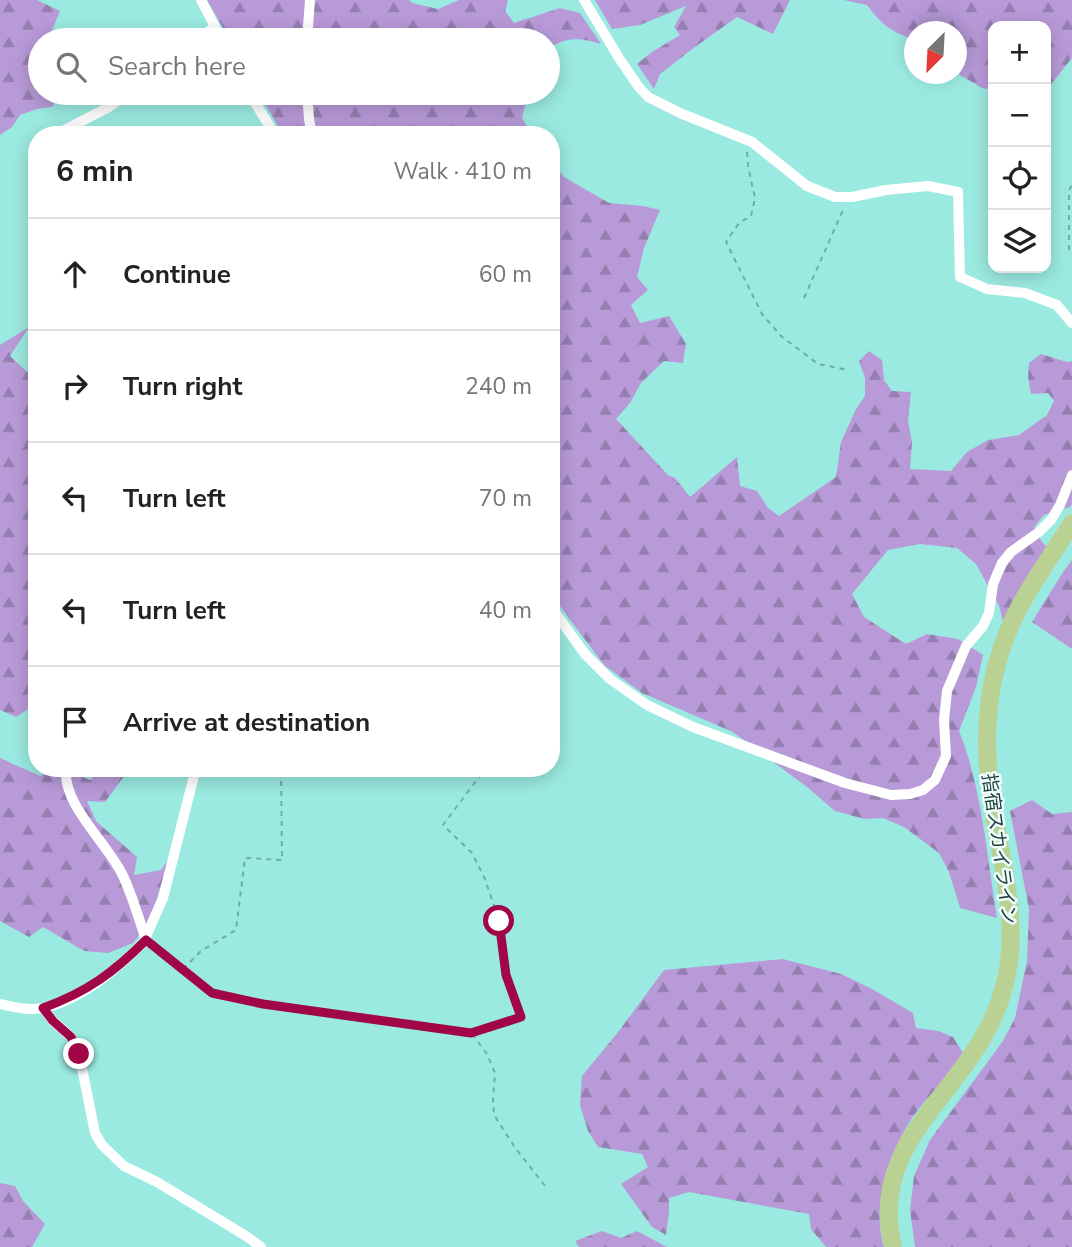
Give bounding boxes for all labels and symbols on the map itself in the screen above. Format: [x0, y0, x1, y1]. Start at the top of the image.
north arrow [904, 21, 967, 84]
street label: 指宿スカイライン [976, 772, 1022, 926]
route start [483, 905, 514, 936]
route end [63, 1038, 94, 1069]

